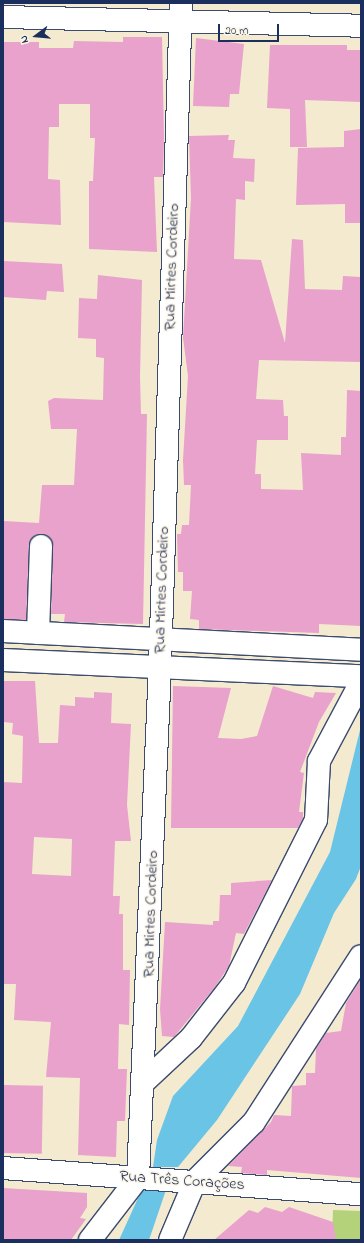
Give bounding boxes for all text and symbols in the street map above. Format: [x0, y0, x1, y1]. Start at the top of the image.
north arrow [16, 16, 56, 56]
scale bar [220, 16, 281, 42]
text: 20 m [225, 22, 248, 40]
text: N [16, 34, 33, 45]
street label: Rua Mirtes Cordeiro [160, 203, 184, 331]
street label: Rua Mirtes Cordeiro [150, 526, 174, 654]
street label: Rua Mirtes Cordeiro [139, 850, 163, 978]
street label: Rua Três Corações [119, 1167, 245, 1195]

